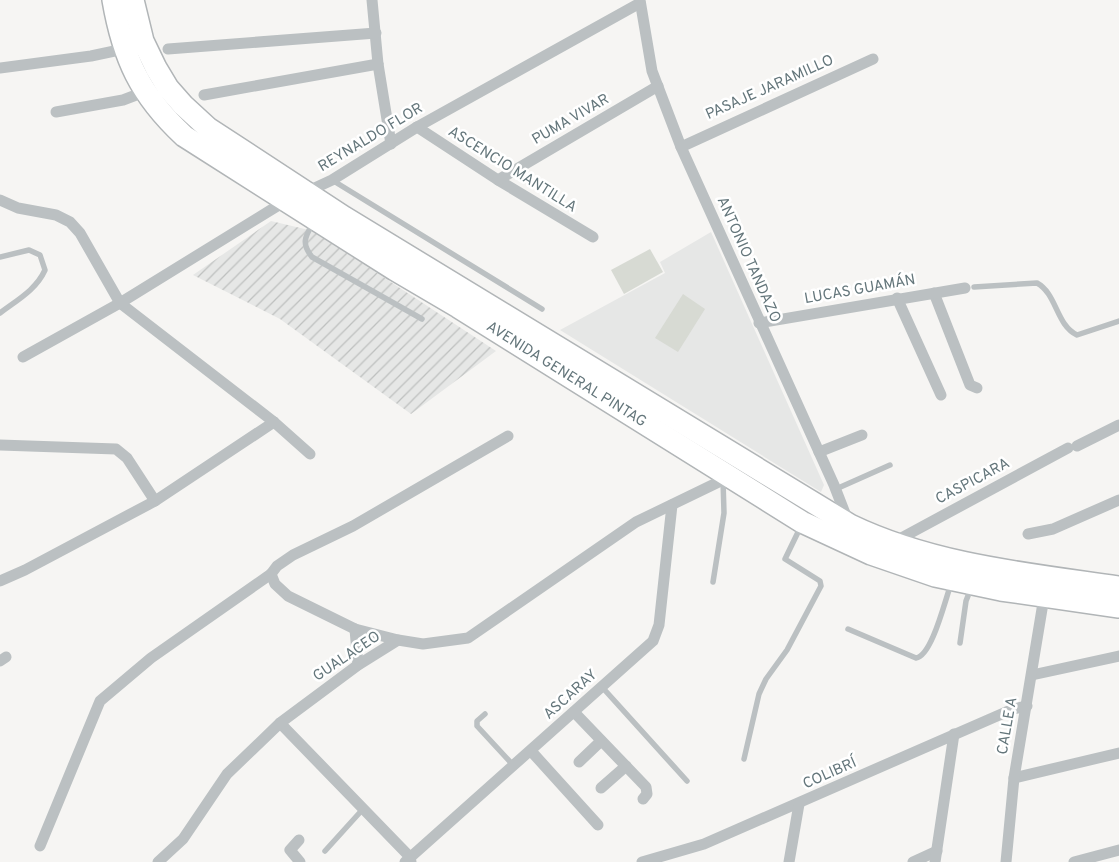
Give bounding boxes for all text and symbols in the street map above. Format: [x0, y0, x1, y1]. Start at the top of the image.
street label: PASAJE JARAMILLO [703, 51, 837, 125]
street label: PUMA VIVAR [529, 90, 613, 150]
street label: REYNALDO FLOR [315, 99, 427, 177]
street label: ASCENCIO MANTILLA [444, 123, 580, 217]
street label: ANTONIO TANDAZO [712, 194, 784, 326]
street label: LUCAS GUAMÁN [803, 270, 917, 309]
street label: AVENIDA GENERAL PINTAG [482, 318, 650, 432]
street label: CASPICARA [933, 455, 1013, 509]
street label: GUALACEO [310, 627, 384, 687]
street label: ASCARAY [540, 666, 602, 724]
street label: CALLE A [994, 696, 1022, 756]
street label: COLIBRÍ [800, 752, 861, 794]

